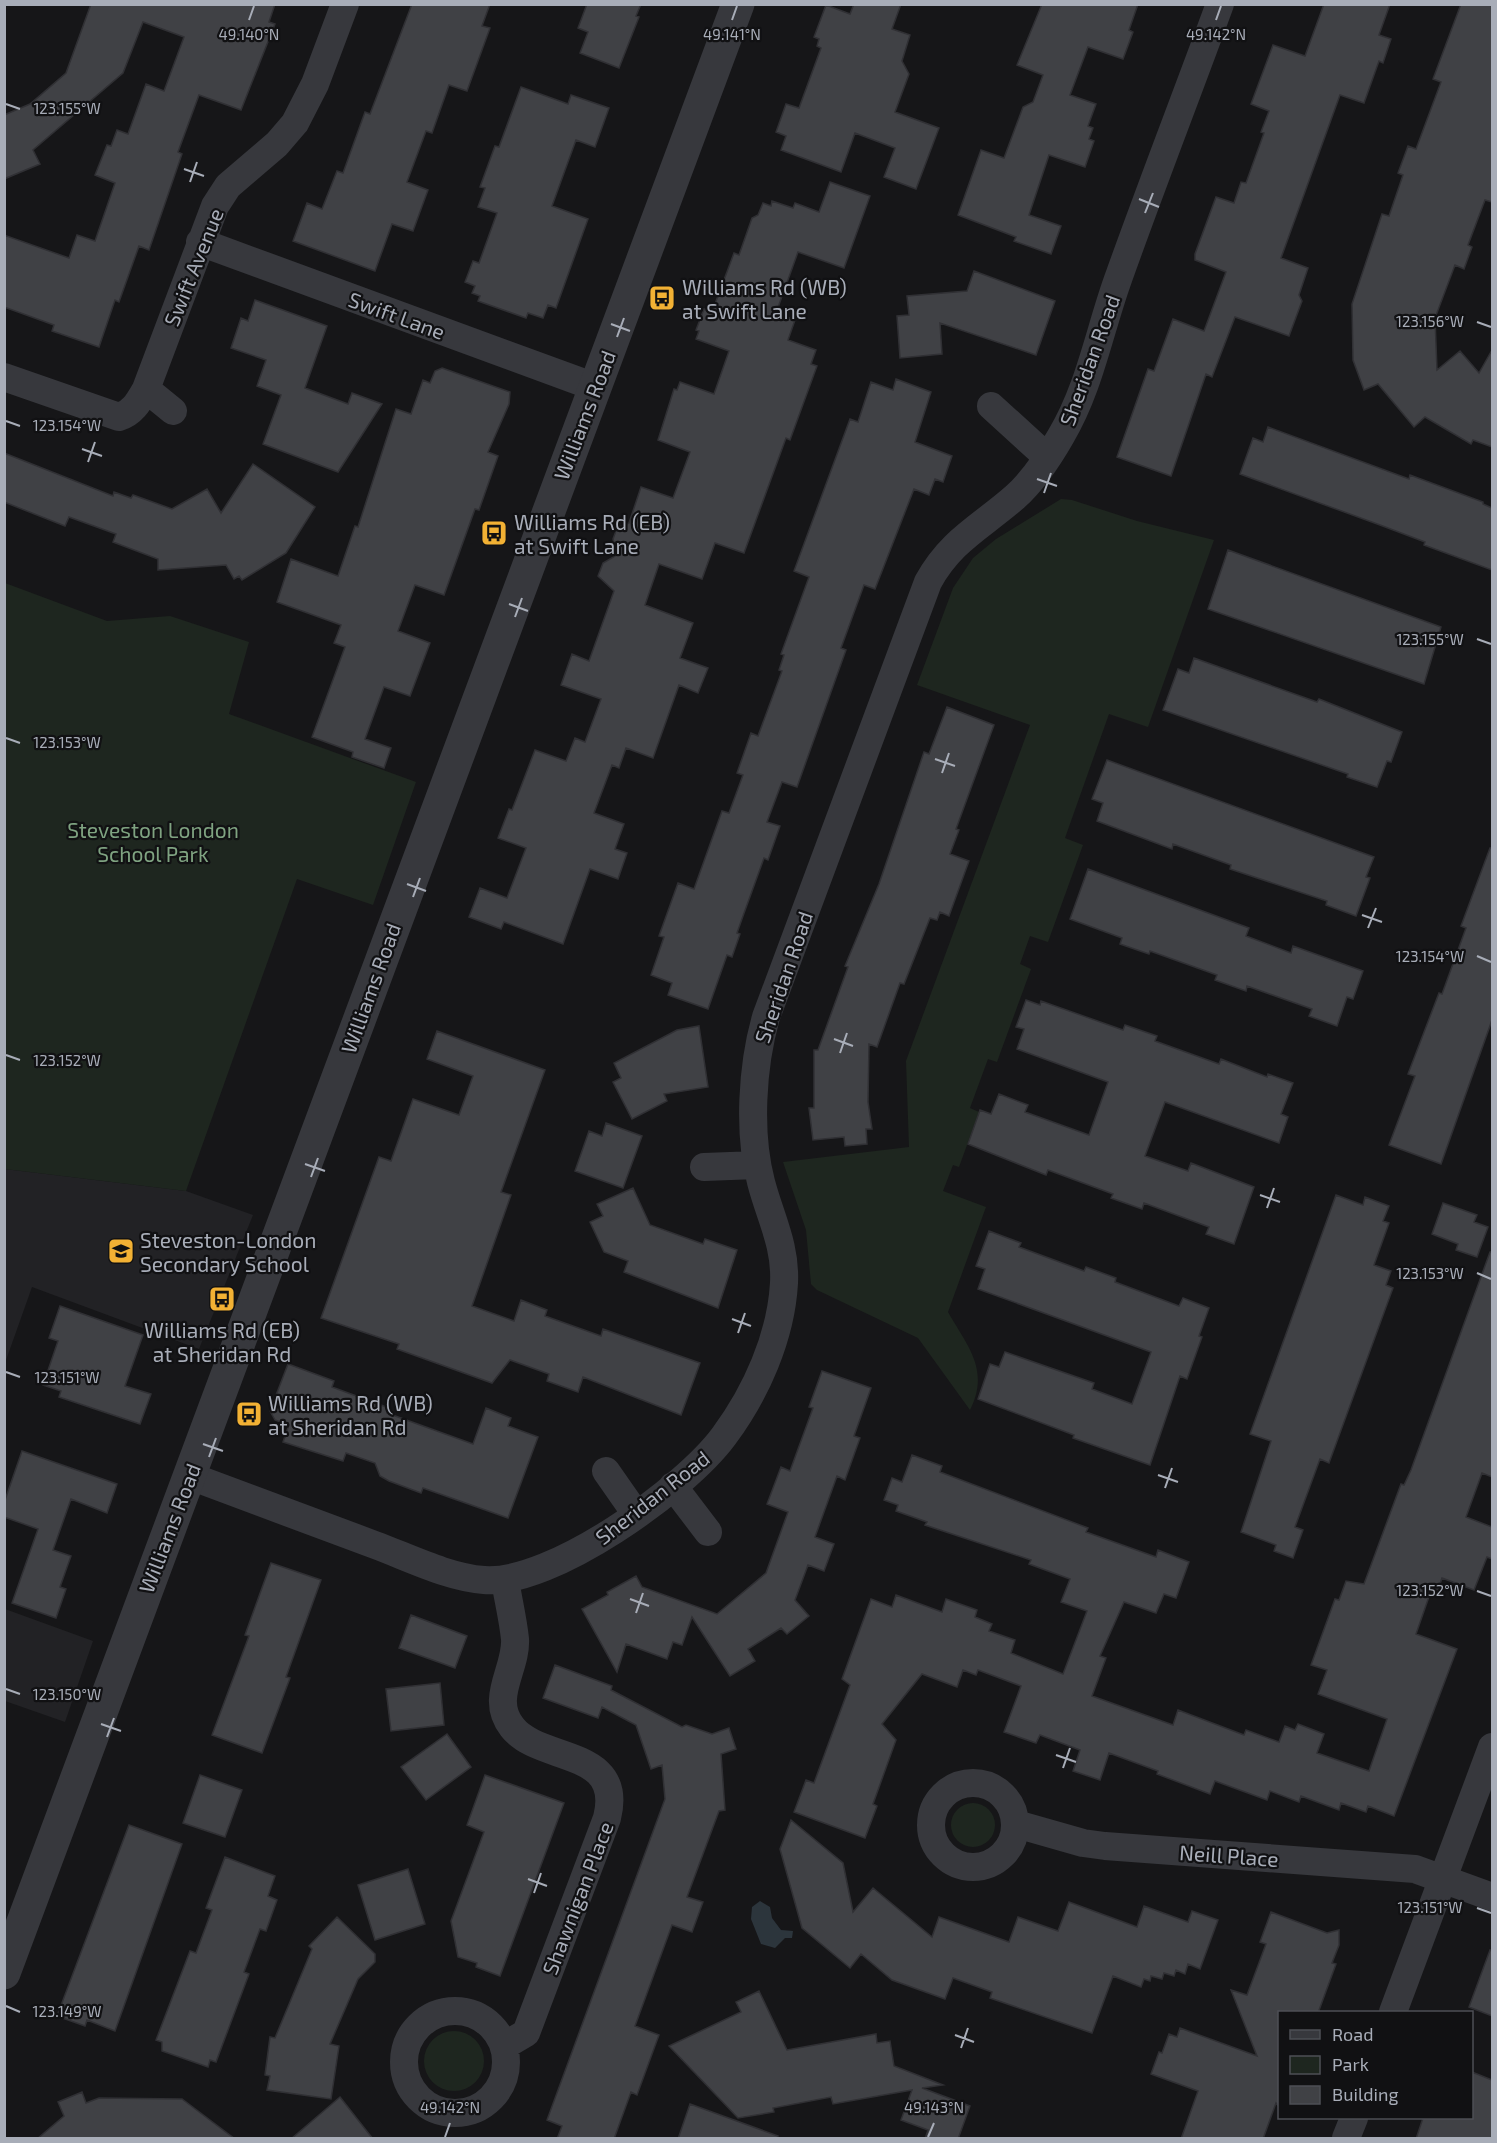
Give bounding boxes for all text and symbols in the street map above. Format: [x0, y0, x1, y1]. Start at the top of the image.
text: 49.140°N [219, 25, 279, 43]
text: 49.141°N [703, 25, 761, 43]
text: 49.142°N [1186, 25, 1246, 43]
text: 123.155°W [33, 99, 101, 117]
street label: Swift Avenue [158, 204, 228, 330]
place label: Williams Rd (WB) at Swift Lane [682, 274, 847, 323]
bus stop icon: Williams Rd (WB) at Swift Lane [647, 283, 677, 313]
street label: Swift Lane [345, 286, 449, 344]
street label: Sheridan Road [1054, 291, 1124, 429]
text: 123.156°W [1396, 312, 1464, 330]
street label: Williams Road [548, 347, 620, 483]
text: 123.154°W [33, 416, 101, 434]
place label: Williams Rd (EB) at Swift Lane [514, 509, 670, 558]
bus stop icon: Williams Rd (EB) at Swift Lane [479, 518, 509, 548]
text: 123.155°W [1396, 630, 1464, 648]
text: 123.153°W [33, 733, 101, 751]
park label: Steveston London School Park [67, 817, 239, 866]
street label: Sheridan Road [749, 908, 817, 1046]
street label: Williams Road [335, 920, 405, 1056]
text: 123.154°W [1396, 947, 1464, 965]
text: 123.152°W [33, 1051, 101, 1069]
place label: Steveston-London Secondary School [140, 1227, 316, 1276]
school or university icon: Steveston-London Secondary School [106, 1236, 136, 1266]
text: 123.153°W [1396, 1264, 1464, 1282]
bus stop icon: Williams Rd (EB) at Sheridan Rd [207, 1284, 237, 1314]
place label: Williams Rd (EB) at Sheridan Rd [144, 1317, 300, 1366]
text: 123.151°W [34, 1368, 100, 1386]
place label: Williams Rd (WB) at Sheridan Rd [268, 1390, 433, 1439]
bus stop icon: Williams Rd (WB) at Sheridan Rd [234, 1399, 264, 1429]
street label: Sheridan Road [590, 1445, 714, 1549]
street label: Williams Road [133, 1460, 205, 1596]
text: 123.152°W [1396, 1581, 1464, 1599]
text: 123.150°W [33, 1685, 101, 1703]
street label: Shawnigan Place [536, 1818, 618, 1978]
street label: Neill Place [1179, 1839, 1279, 1871]
text: 123.151°W [1397, 1898, 1463, 1916]
text: 123.149°W [33, 2002, 101, 2020]
legend [1278, 2011, 1473, 2119]
text: Road [1332, 2023, 1373, 2045]
text: Park [1332, 2053, 1369, 2075]
text: Building [1332, 2083, 1399, 2105]
text: 49.142°N [420, 2098, 480, 2116]
text: 49.143°N [904, 2098, 964, 2116]

